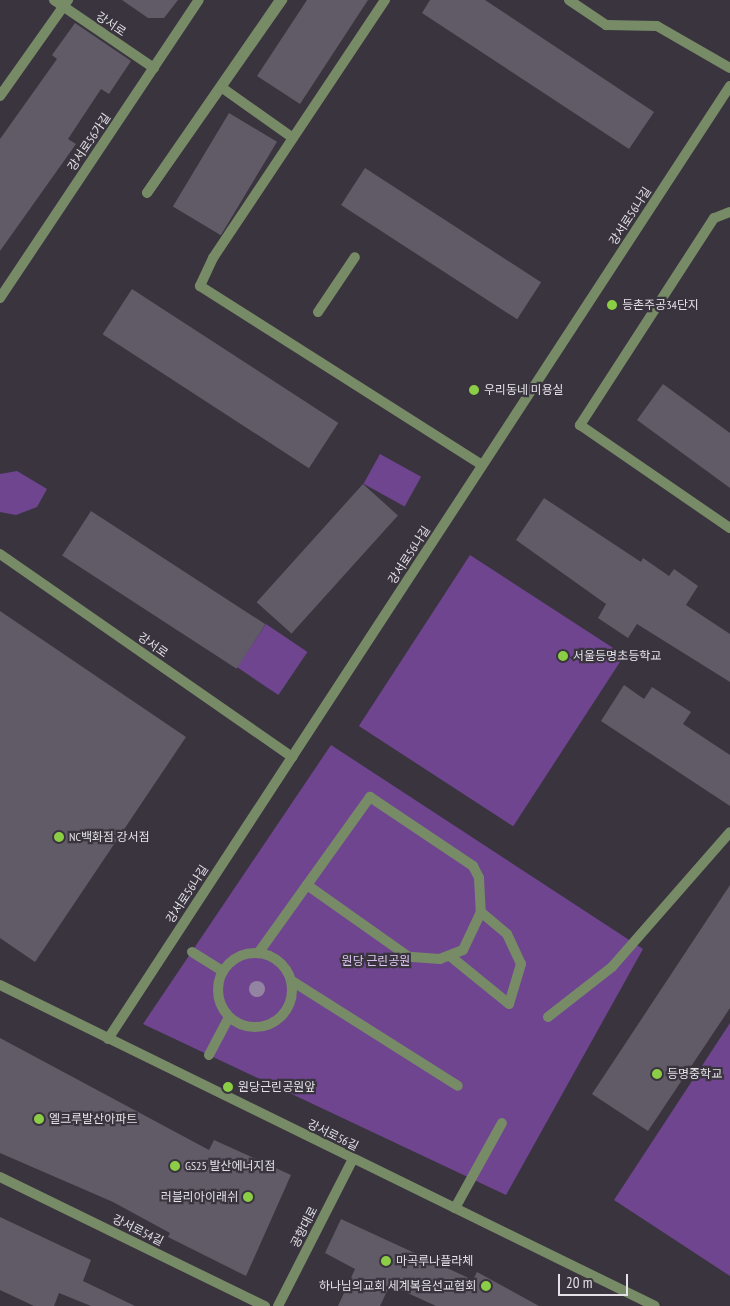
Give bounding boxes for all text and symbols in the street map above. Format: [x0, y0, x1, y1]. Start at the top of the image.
street label: 강서로 [93, 9, 129, 39]
street label: 강서로56가길 [65, 111, 113, 173]
street label: 강서로56나길 [606, 184, 654, 248]
place label: 등촌주공34단지 [622, 298, 699, 312]
marker: 등촌주공34단지 [606, 299, 618, 311]
place label: 우리동네 미용실 [484, 383, 564, 397]
marker: 우리동네 미용실 [468, 384, 480, 396]
street label: 강서로56나길 [385, 523, 433, 587]
street label: 강서로 [135, 630, 171, 660]
place label: 서울등명초등학교 [573, 649, 661, 663]
marker: 서울등명초등학교 [557, 650, 569, 662]
place label: NC백화점 강서점 [69, 830, 150, 844]
marker: NC백화점 강서점 [53, 831, 65, 843]
street label: 강서로56나길 [163, 862, 211, 926]
park label: 원당 근린공원 [342, 954, 410, 968]
place label: 등명중학교 [667, 1067, 722, 1081]
marker: 등명중학교 [651, 1068, 663, 1080]
place label: 원당근린공원앞 [238, 1080, 315, 1094]
marker: 원당근린공원앞 [222, 1081, 234, 1093]
place label: 엘크루발산아파트 [49, 1112, 137, 1126]
marker: 엘크루발산아파트 [33, 1113, 45, 1125]
street label: 강서로56길 [305, 1116, 361, 1154]
place label: GS25 발산에너지점 [185, 1159, 276, 1173]
marker: GS25 발산에너지점 [169, 1160, 181, 1172]
place label: 러블리아이래쉬 [161, 1190, 238, 1204]
marker: 러블리아이래쉬 [242, 1191, 254, 1203]
street label: 공항대로 [288, 1204, 320, 1250]
street label: 강서로54길 [110, 1211, 166, 1249]
place label: 마곡루나플라체 [396, 1254, 473, 1268]
marker: 마곡루나플라체 [380, 1255, 392, 1267]
scale bar [560, 1264, 630, 1296]
text: 20 m [566, 1273, 592, 1292]
place label: 하나님의교회 세계복음선교협회 [319, 1279, 476, 1293]
marker: 하나님의교회 세계복음선교협회 [480, 1280, 492, 1292]

